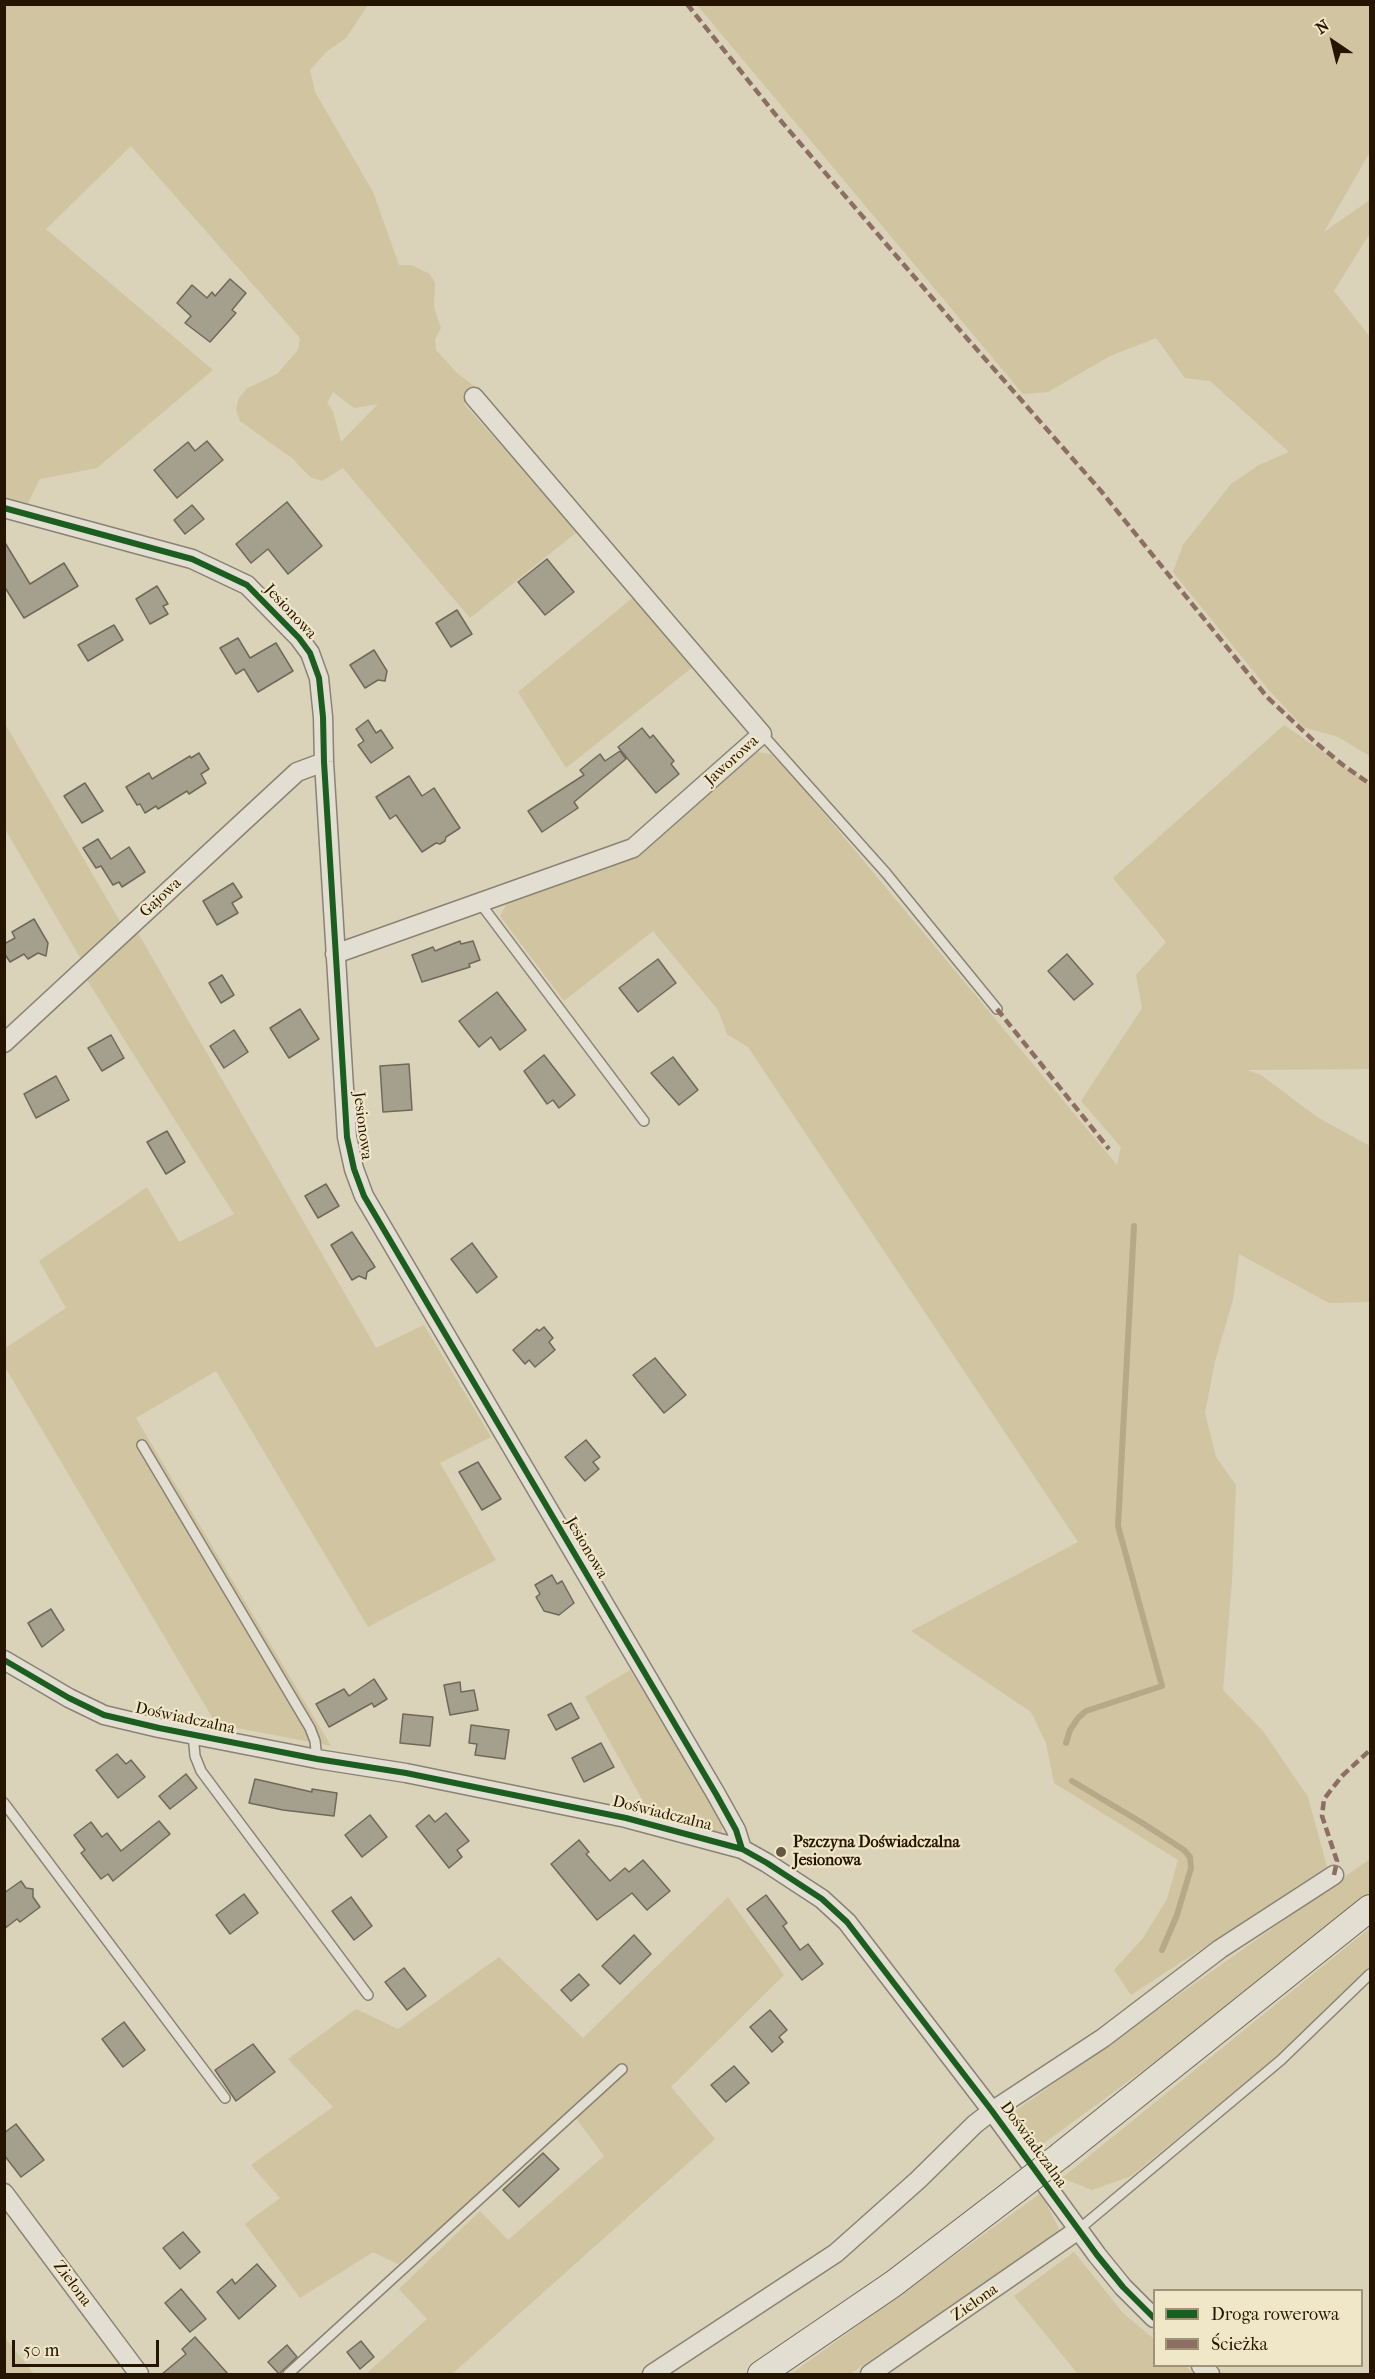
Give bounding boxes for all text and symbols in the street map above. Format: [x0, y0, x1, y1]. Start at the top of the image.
north arrow [1303, 12, 1363, 72]
text: N [1312, 16, 1333, 38]
street label: Jesionowa [260, 581, 320, 643]
street label: Jaworowa [701, 732, 763, 790]
street label: Gajowa [136, 874, 186, 922]
street label: Jesionowa [348, 1091, 376, 1161]
street label: Jesionowa [561, 1514, 611, 1582]
street label: Doświadczalna [133, 1699, 237, 1739]
street label: Doświadczalna [610, 1792, 714, 1836]
place label: Pszczyna Doświadczalna Jesionowa [793, 1833, 960, 1871]
marker: Pszczyna Doświadczalna Jesionowa [774, 1845, 788, 1859]
street label: Doświadczalna [995, 2098, 1071, 2192]
street label: Zielona [49, 2257, 95, 2311]
street label: Zielona [948, 2280, 1002, 2326]
legend [1153, 2289, 1363, 2367]
text: Droga rowerowa [1211, 2304, 1339, 2325]
scale bar [15, 2328, 162, 2366]
text: Ścieżka [1211, 2334, 1268, 2355]
text: 50 m [23, 2340, 59, 2361]

